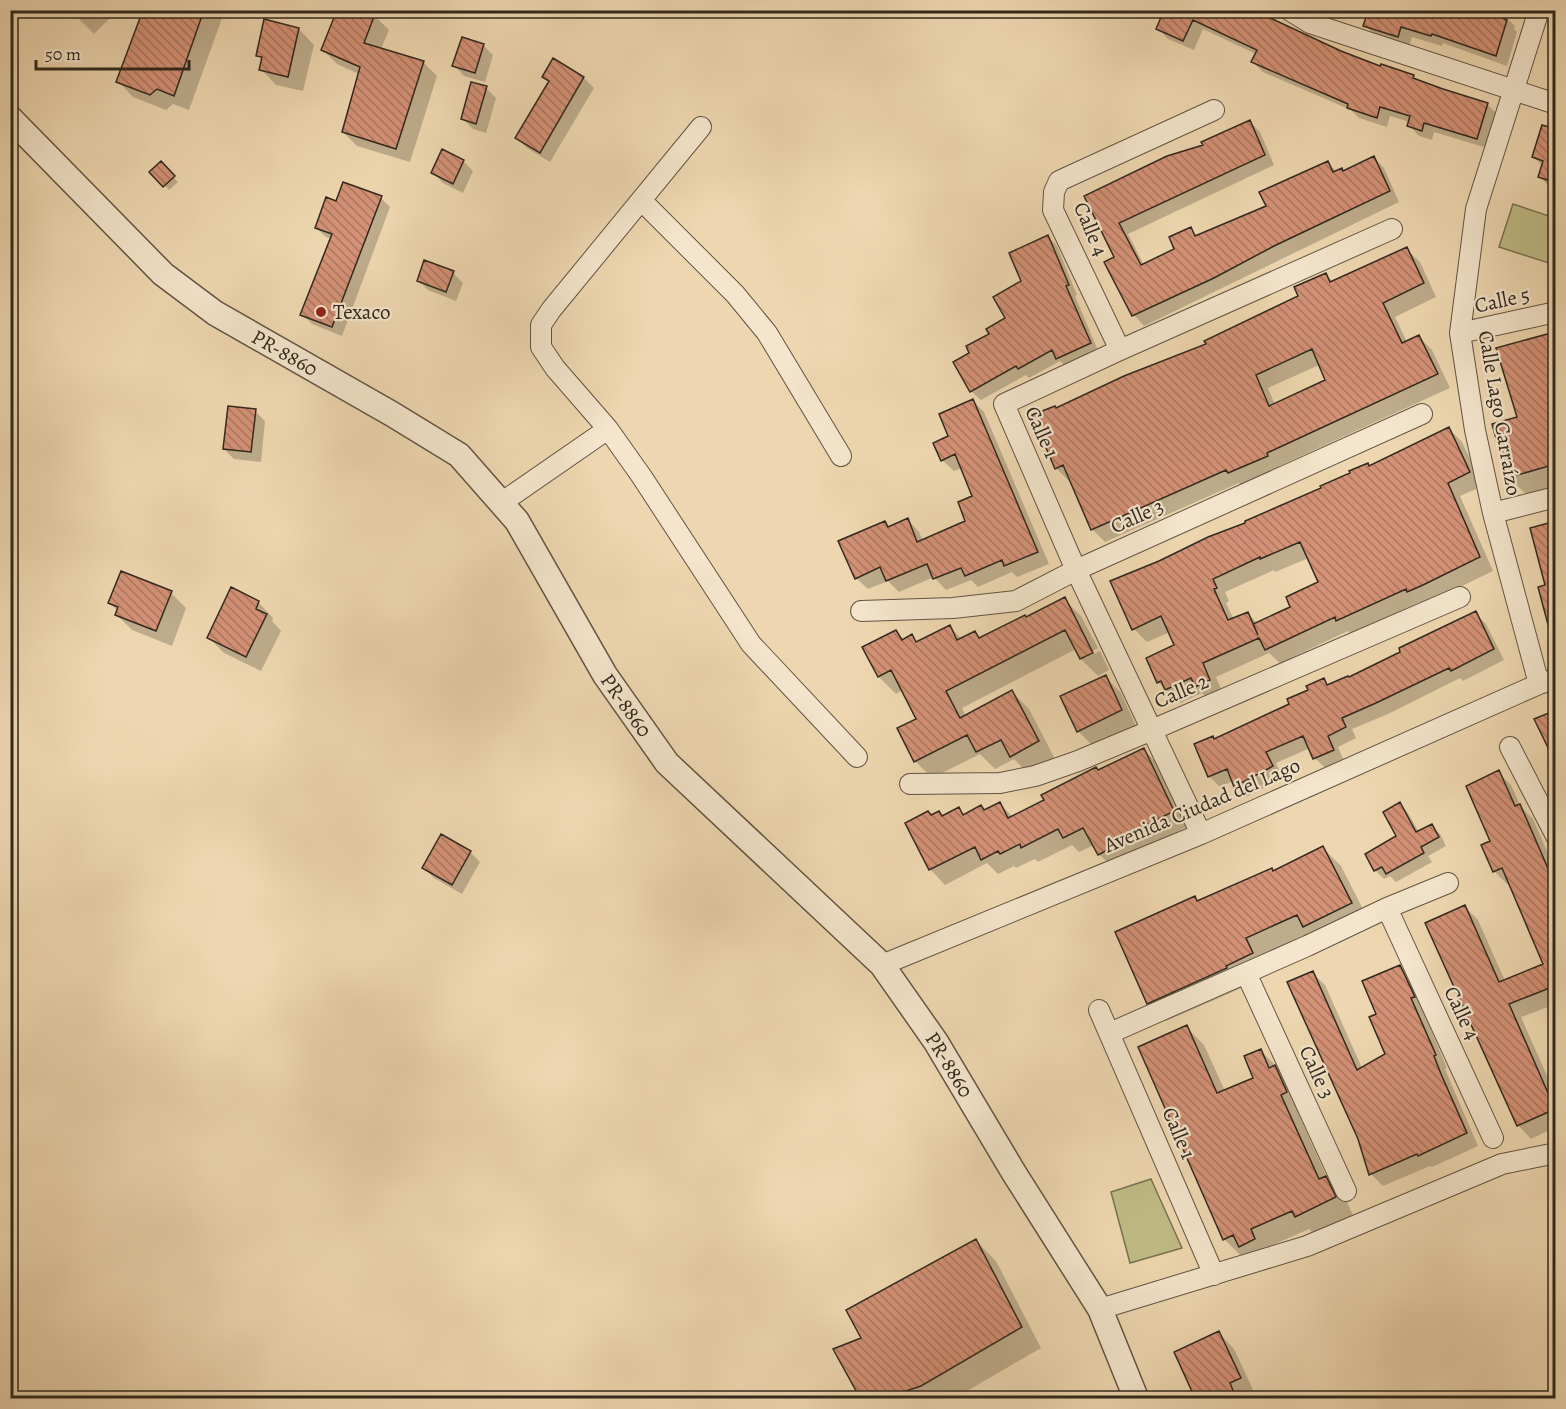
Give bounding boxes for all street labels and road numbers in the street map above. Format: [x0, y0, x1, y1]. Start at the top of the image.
street label: Calle 4 [1067, 198, 1115, 260]
street label: Calle 5 [1472, 281, 1532, 319]
street label: PR-8860 [247, 323, 323, 383]
street label: Calle Lago Carraízo [1472, 328, 1528, 498]
street label: Calle 1 [1018, 402, 1066, 462]
street label: Calle 3 [1106, 492, 1168, 540]
street label: Calle 2 [1149, 667, 1213, 715]
street label: PR-8860 [594, 668, 659, 743]
street label: Avenida Ciudad del Lago [1099, 751, 1304, 859]
street label: Calle 4 [1437, 982, 1487, 1044]
street label: PR-8860 [919, 1026, 980, 1103]
street label: Calle 3 [1293, 1041, 1341, 1103]
street label: Calle 1 [1156, 1103, 1202, 1163]

